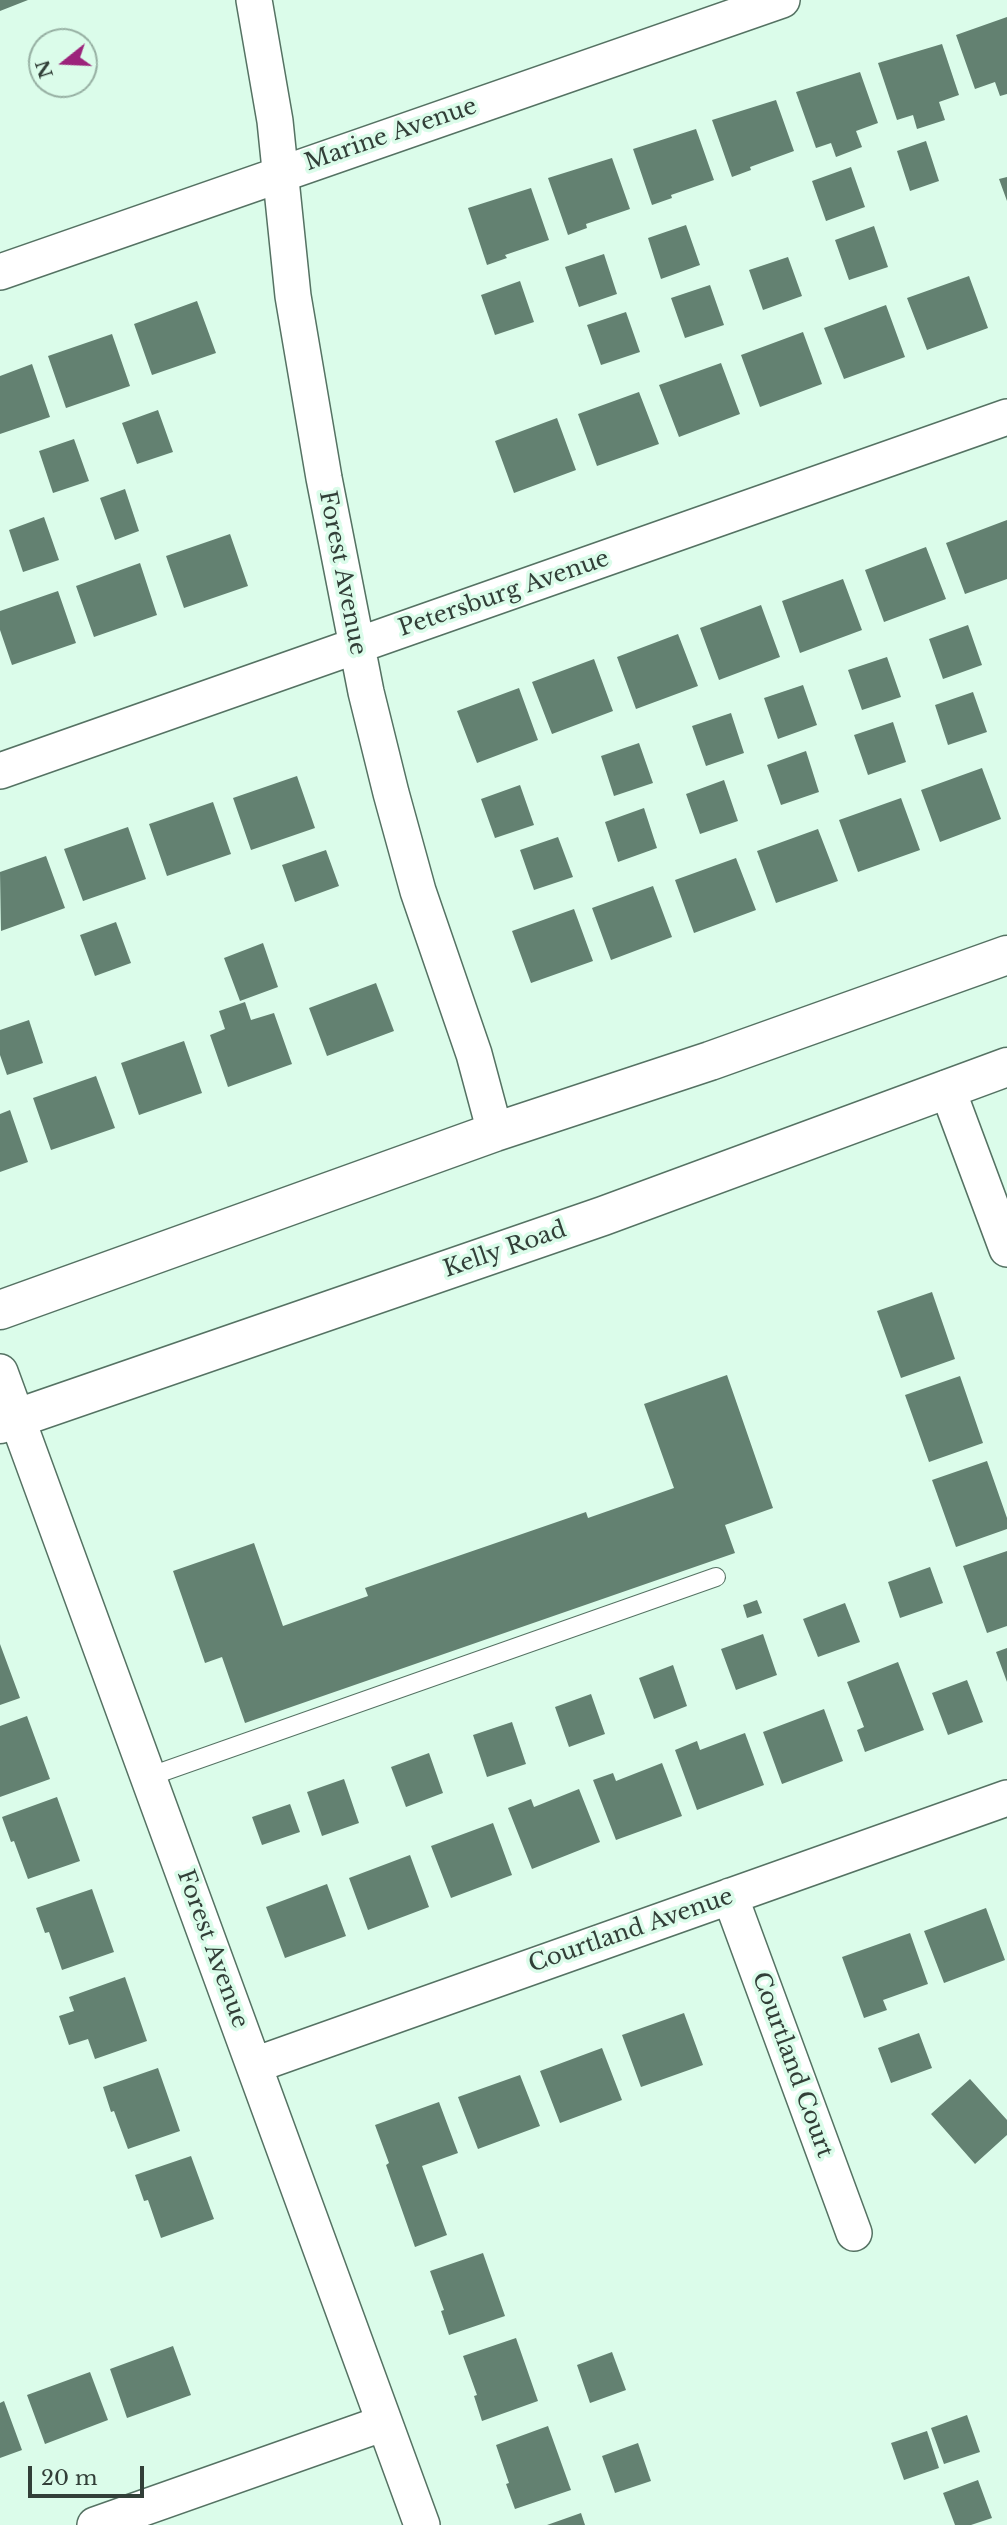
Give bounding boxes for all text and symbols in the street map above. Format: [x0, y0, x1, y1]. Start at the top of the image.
north arrow [28, 28, 98, 98]
text: N [31, 57, 58, 81]
street label: Marine Avenue [301, 93, 481, 177]
street label: Forest Avenue [313, 489, 371, 657]
street label: Petersburg Avenue [395, 545, 613, 643]
street label: Kelly Road [440, 1216, 570, 1284]
street label: Forest Avenue [171, 1866, 253, 2032]
street label: Courtland Avenue [525, 1883, 737, 1979]
street label: Courtland Court [746, 1969, 838, 2161]
scale bar [32, 2452, 147, 2496]
text: 20 m [41, 2465, 98, 2491]

